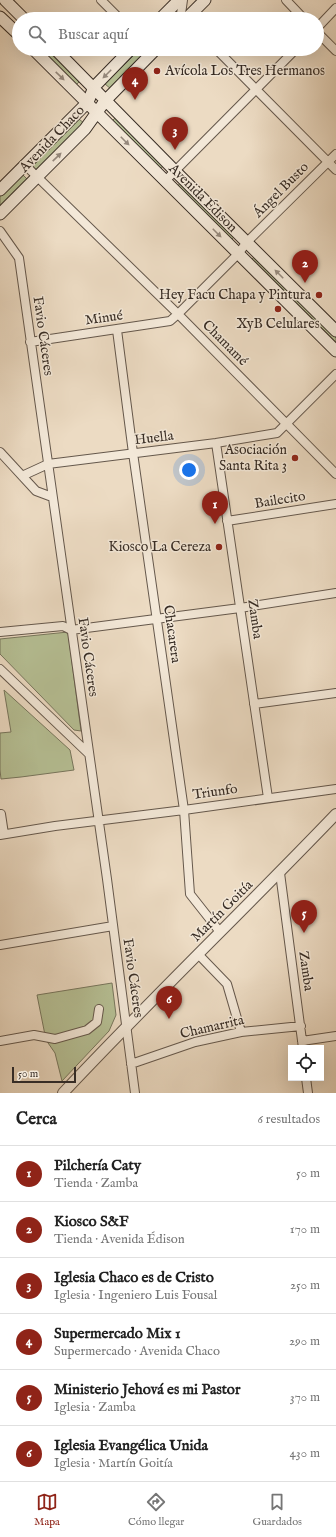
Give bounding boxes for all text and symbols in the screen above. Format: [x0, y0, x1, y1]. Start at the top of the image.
search box [12, 12, 324, 56]
icon: search [26, 23, 48, 45]
text: Buscar aquí [58, 25, 128, 44]
place label: Avícola Los Tres Hermanos [164, 62, 325, 80]
marker: Avícola Los Tres Hermanos [152, 66, 162, 76]
pin: 4 [122, 67, 148, 100]
one-way arrow [102, 69, 112, 79]
one-way arrow [55, 71, 65, 81]
street label: Avenida Chaco [15, 101, 89, 177]
pin: 3 [162, 117, 188, 150]
one-way arrow [120, 136, 130, 145]
one-way arrow [52, 152, 62, 161]
street label: Ángel Busto [248, 157, 313, 222]
street label: Avenida Édison [164, 158, 242, 237]
one-way arrow [212, 228, 222, 238]
pin: 2 [292, 250, 318, 283]
one-way arrow [274, 269, 284, 278]
place label: Hey Facu Chapa y Pintura [159, 286, 312, 304]
marker: Hey Facu Chapa y Pintura [314, 290, 324, 300]
street label: Favio Cáceres [29, 295, 57, 377]
marker: XyB Celulares [273, 304, 283, 314]
street label: Minué [84, 306, 125, 330]
place label: XyB Celulares [236, 315, 320, 333]
street label: Chamamé [198, 316, 252, 370]
street label: Huella [133, 427, 176, 449]
place label: Asociación Santa Rita 3 [219, 441, 288, 475]
marker: Asociación Santa Rita 3 [290, 453, 300, 463]
your location [179, 460, 199, 480]
street label: Bailecito [253, 487, 307, 513]
pin: 1 [202, 491, 228, 524]
place label: Kiosco La Cereza [109, 538, 212, 556]
marker: Kiosco La Cereza [214, 542, 224, 552]
street label: Zamba [243, 598, 267, 641]
street label: Chacarera [159, 604, 185, 665]
street label: Favio Cáceres [74, 616, 102, 698]
street label: Triunfo [191, 780, 239, 804]
street label: Martín Goitía [187, 876, 257, 946]
pin: 5 [291, 900, 317, 933]
street label: Favio Cáceres [119, 937, 147, 1019]
street label: Zamba [294, 950, 318, 993]
pin: 6 [156, 986, 182, 1019]
street label: Chamarrita [178, 1011, 247, 1043]
map controls [288, 1045, 324, 1081]
button: locate [288, 1045, 324, 1081]
scale bar [12, 1065, 76, 1084]
text: 50 m [18, 1067, 38, 1081]
text: Cerca [16, 1109, 57, 1130]
text: 6 resultados [257, 1111, 320, 1128]
text: Pilchería Caty [54, 1156, 141, 1175]
text: 1 [27, 1165, 31, 1182]
text: 50 m [296, 1165, 320, 1182]
text: Tienda · Zamba [54, 1175, 138, 1192]
text: Kiosco S&F [54, 1212, 128, 1231]
text: 2 [26, 1221, 32, 1238]
text: 170 m [290, 1221, 320, 1238]
text: Tienda · Avenida Édison [54, 1231, 185, 1248]
text: Iglesia Chaco es de Cristo [54, 1268, 214, 1287]
text: 3 [27, 1277, 31, 1294]
text: 250 m [290, 1277, 320, 1294]
text: Iglesia · Ingeniero Luis Fousal [54, 1287, 217, 1304]
text: Supermercado Mix 1 [54, 1324, 180, 1343]
text: 4 [26, 1333, 32, 1350]
text: 290 m [289, 1333, 320, 1350]
text: Supermercado · Avenida Chaco [54, 1343, 220, 1360]
text: Ministerio Jehová es mi Pastor [54, 1380, 240, 1399]
text: 5 [27, 1389, 31, 1406]
text: 370 m [290, 1389, 320, 1406]
text: Iglesia · Zamba [54, 1399, 136, 1416]
text: Iglesia Evangélica Unida [54, 1436, 208, 1455]
text: 6 [26, 1445, 32, 1462]
text: 430 m [290, 1445, 320, 1462]
text: Iglesia · Martín Goitía [54, 1455, 173, 1472]
tab: Mapa [34, 1491, 60, 1529]
tab: Cómo llegar [128, 1491, 184, 1529]
tab: Guardados [252, 1491, 302, 1529]

